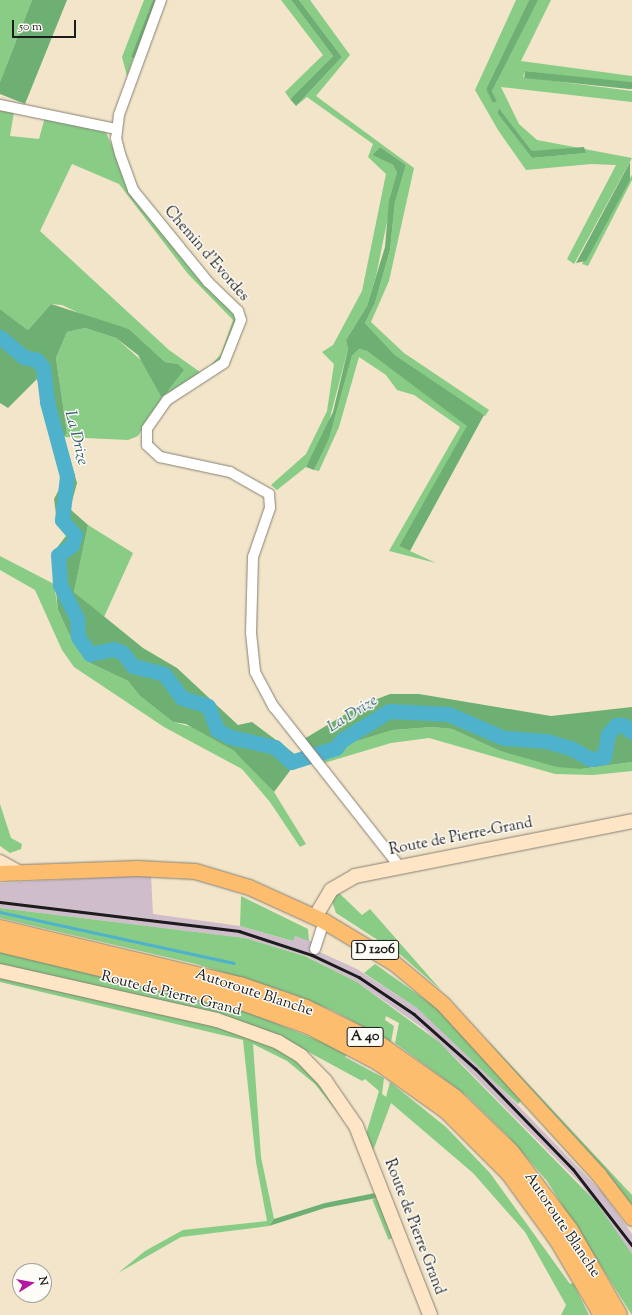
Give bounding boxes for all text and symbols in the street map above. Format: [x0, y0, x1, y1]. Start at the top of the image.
scale bar [14, 12, 78, 38]
text: 50 m [19, 18, 42, 36]
street label: Chemin d'Evordes [160, 203, 252, 305]
water label: La Drize [59, 409, 91, 467]
water label: La Drize [324, 692, 382, 738]
street label: Route de Pierre-Grand [388, 814, 534, 860]
road number: D 1206 [351, 938, 399, 962]
street label: Autoroute Blanche [193, 965, 315, 1021]
street label: Route de Pierre Grand [99, 968, 243, 1020]
road number: A 40 [346, 1025, 384, 1049]
street label: Route de Pierre Grand [380, 1157, 448, 1297]
street label: Autoroute Blanche [520, 1169, 604, 1281]
north arrow [12, 1263, 52, 1303]
text: N [34, 1275, 51, 1287]

